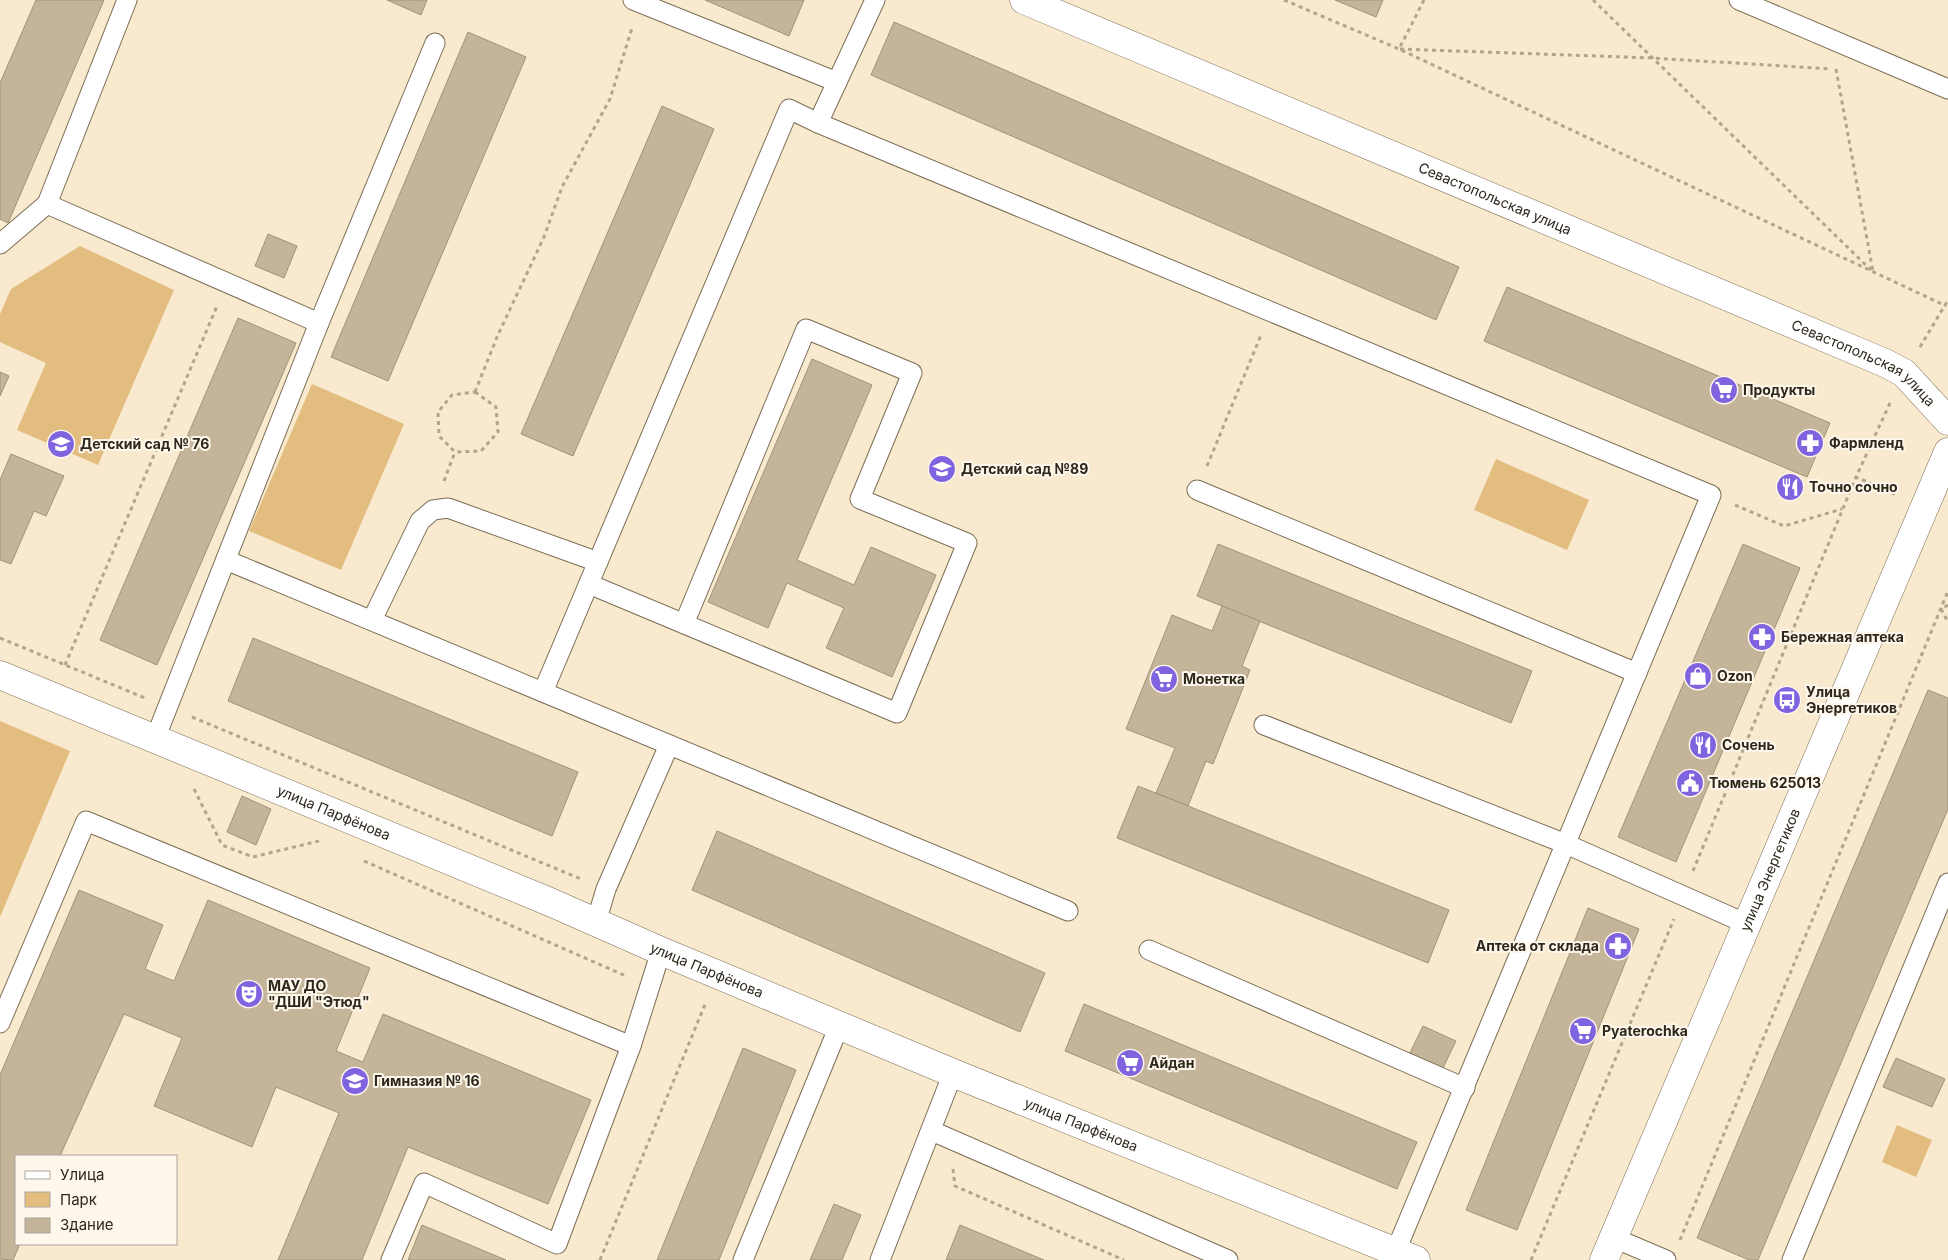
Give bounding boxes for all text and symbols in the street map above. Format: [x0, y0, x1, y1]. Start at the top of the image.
street label: Севастопольская улица [1416, 158, 1574, 238]
street label: Севастопольская улица [1789, 316, 1939, 410]
supermarket icon: Продукты [1709, 375, 1739, 405]
place label: Продукты [1743, 381, 1815, 398]
pharmacy icon: Фармленд [1795, 428, 1825, 458]
school or university icon: Детский сад № 76 [46, 429, 76, 459]
place label: Фармленд [1829, 434, 1904, 451]
place label: Детский сад № 76 [80, 435, 209, 452]
school or university icon: Детский сад №89 [927, 454, 957, 484]
place label: Детский сад №89 [961, 460, 1088, 477]
restaurant icon: Точно сочно [1775, 472, 1805, 502]
place label: Точно сочно [1809, 478, 1898, 495]
pharmacy icon: Бережная аптека [1747, 622, 1777, 652]
place label: Бережная аптека [1781, 628, 1904, 645]
shop icon: Ozon [1683, 661, 1713, 691]
supermarket icon: Монетка [1149, 664, 1179, 694]
place label: Ozon [1717, 667, 1753, 684]
place label: Монетка [1183, 670, 1245, 687]
place label: Улица Энергетиков [1806, 683, 1897, 716]
bus stop icon: Улица Энергетиков [1772, 685, 1802, 715]
restaurant icon: Сочень [1688, 730, 1718, 760]
place label: Сочень [1722, 736, 1775, 753]
public building icon: Тюмень 625013 [1675, 768, 1705, 798]
place label: Тюмень 625013 [1709, 774, 1821, 791]
street label: улица Парфёнова [275, 781, 393, 843]
street label: улица Энергетиков [1736, 806, 1803, 934]
pharmacy icon: Аптека от склада [1603, 931, 1633, 961]
place label: Аптека от склада [1476, 937, 1599, 954]
street label: улица Парфёнова [648, 938, 766, 1001]
place label: МАУ ДО "ДШИ "Этюд" [268, 977, 370, 1010]
theatre icon: МАУ ДО "ДШИ "Этюд" [234, 979, 264, 1009]
supermarket icon: Pyaterochka [1568, 1016, 1598, 1046]
place label: Pyaterochka [1602, 1022, 1688, 1039]
supermarket icon: Айдан [1115, 1048, 1145, 1078]
place label: Айдан [1149, 1054, 1194, 1071]
school or university icon: Гимназия № 16 [340, 1066, 370, 1096]
place label: Гимназия № 16 [374, 1072, 480, 1089]
street label: улица Парфёнова [1022, 1094, 1141, 1155]
legend [15, 1155, 178, 1245]
text: Улица [60, 1165, 104, 1184]
text: Парк [60, 1190, 97, 1209]
text: Здание [60, 1215, 114, 1234]

